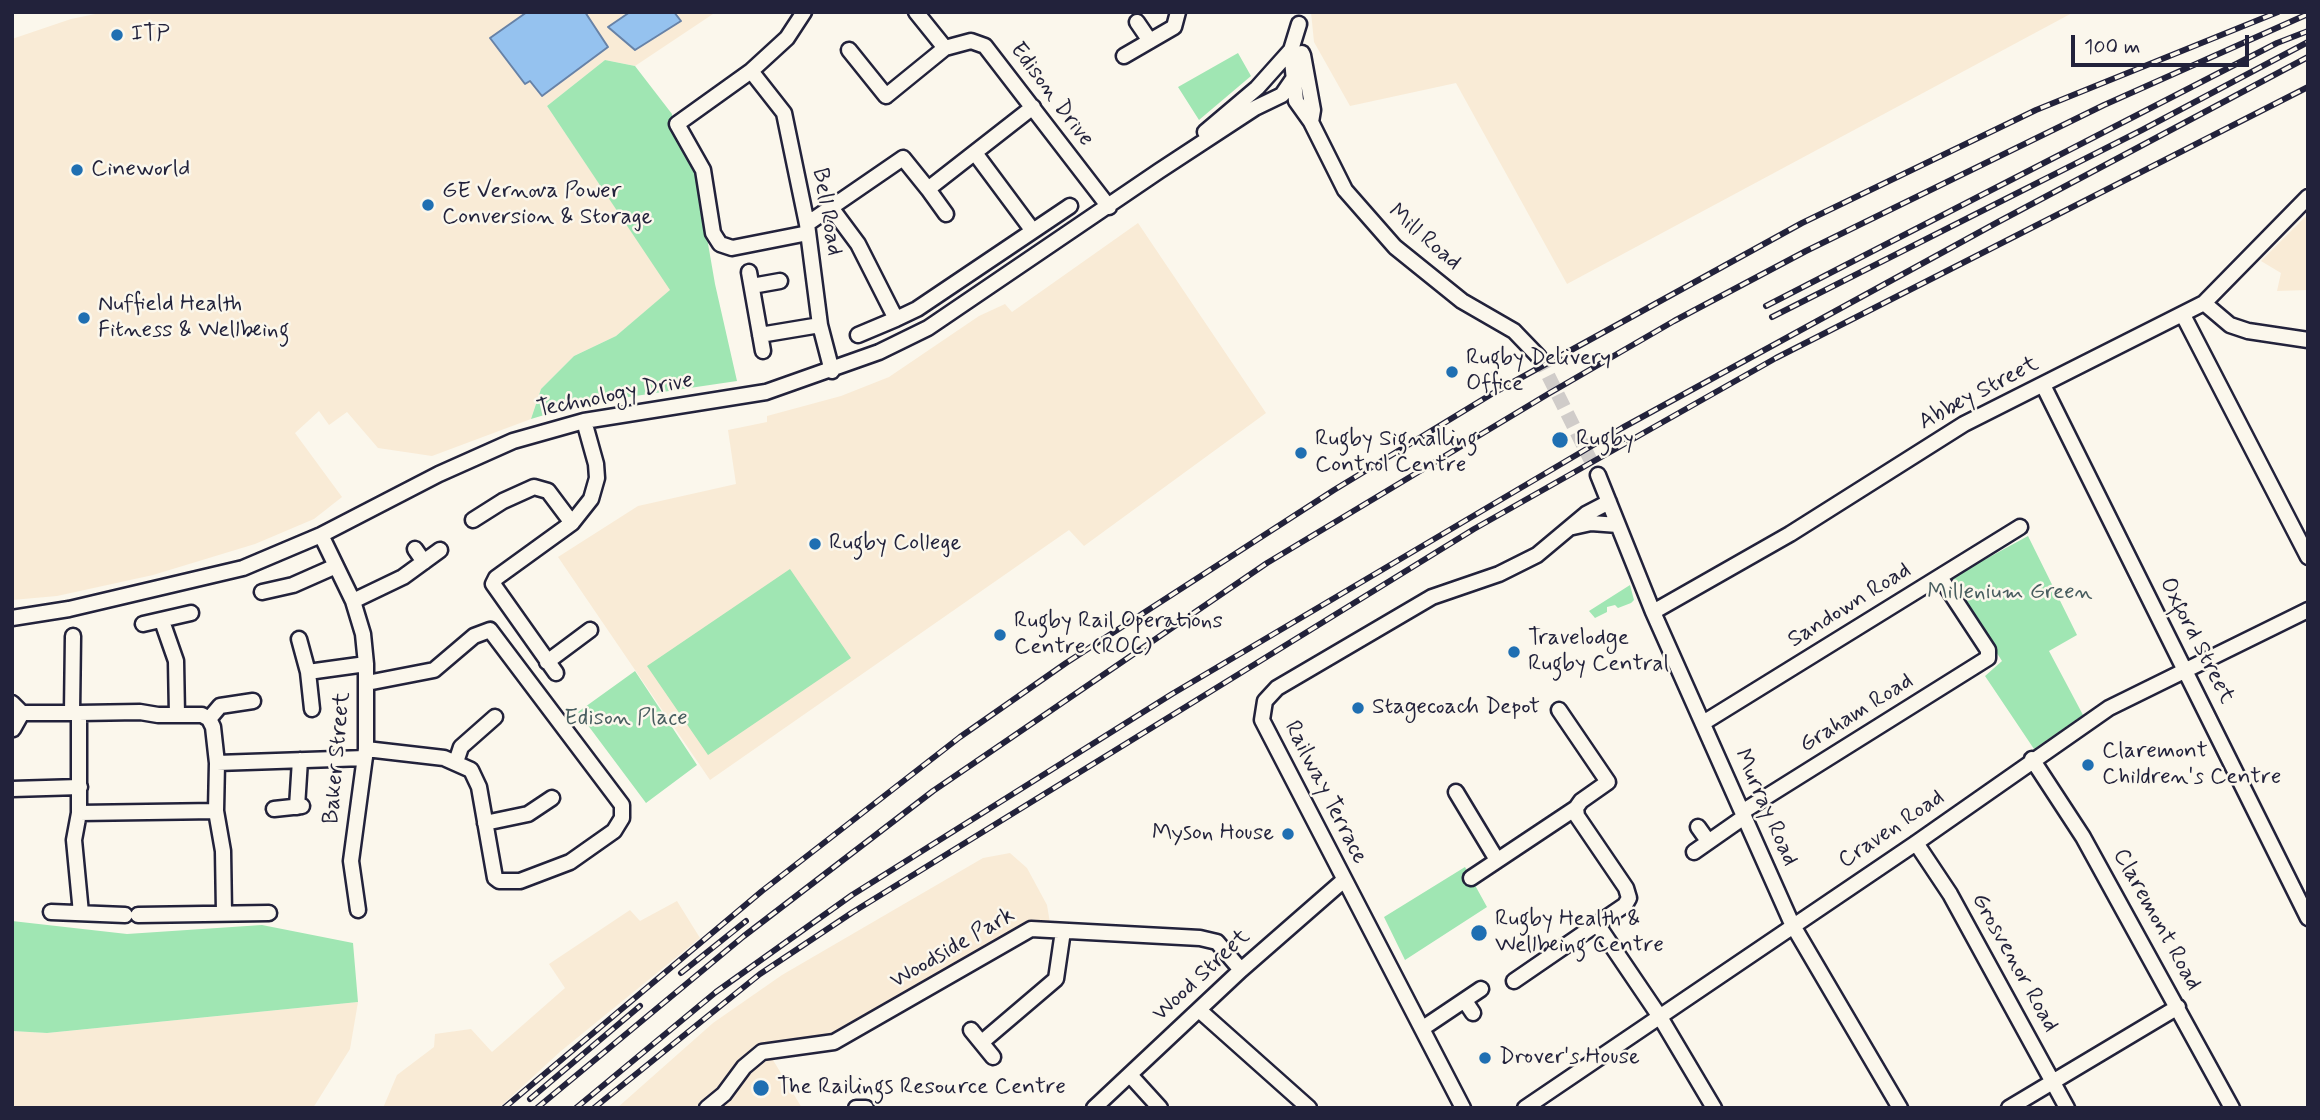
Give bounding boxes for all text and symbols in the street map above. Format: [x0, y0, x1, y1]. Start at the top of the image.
place label: ITP [131, 21, 170, 49]
scale bar [2075, 21, 2254, 65]
marker: ITP [109, 27, 125, 43]
text: 100 m [2084, 33, 2140, 61]
street label: Edison Drive [1003, 37, 1099, 153]
place label: Cineworld [91, 156, 190, 184]
marker: Cineworld [69, 162, 85, 178]
street label: Bell Road [805, 166, 847, 258]
place label: GE Vernova Power Conversion & Storage [442, 178, 652, 232]
marker: GE Vernova Power Conversion & Storage [420, 197, 436, 213]
street label: Mill Road [1382, 199, 1466, 277]
place label: Nuffield Health Fitness & Wellbeing [98, 291, 289, 345]
marker: Nuffield Health Fitness & Wellbeing [76, 310, 92, 326]
place label: Rugby Delivery Office [1466, 345, 1611, 399]
street label: Abbey Street [1914, 351, 2044, 437]
marker: Rugby Delivery Office [1444, 364, 1460, 380]
street label: Technology Drive [535, 367, 695, 425]
place label: Rugby Signalling Control Centre [1315, 426, 1478, 480]
place label: Rugby [1576, 426, 1634, 454]
marker: Rugby [1550, 430, 1570, 450]
marker: Rugby Signalling Control Centre [1293, 445, 1309, 461]
place label: Rugby College [829, 530, 961, 558]
marker: Rugby College [807, 536, 823, 552]
street label: Sandown Road [1783, 557, 1917, 655]
street label: Oxford Street [2152, 573, 2240, 709]
park label: Millenium Green [1927, 579, 2093, 607]
place label: Rugby Rail Operations Centre (ROC) [1014, 608, 1223, 662]
place label: Travelodge Rugby Central [1528, 625, 1669, 679]
marker: Rugby Rail Operations Centre (ROC) [992, 627, 1008, 643]
marker: Travelodge Rugby Central [1506, 644, 1522, 660]
street label: Graham Road [1795, 668, 1919, 760]
street label: Baker Street [318, 691, 358, 825]
place label: Stagecoach Depot [1372, 694, 1540, 722]
marker: Stagecoach Depot [1350, 700, 1366, 716]
park label: Edison Place [564, 705, 688, 733]
street label: Railway Terrace [1277, 717, 1373, 869]
place label: Claremont Children's Centre [2102, 738, 2281, 792]
street label: Murray Road [1727, 745, 1803, 871]
marker: Claremont Children's Centre [2080, 757, 2096, 773]
street label: Craven Road [1834, 785, 1950, 875]
place label: Myson House [1152, 820, 1274, 848]
marker: Myson House [1280, 826, 1296, 842]
street label: Claremont Road [2106, 844, 2206, 996]
street label: Grosvenor Road [1964, 889, 2064, 1037]
street label: Woodside Park [886, 902, 1020, 996]
place label: Rugby Health & Wellbeing Centre [1495, 906, 1664, 960]
marker: Rugby Health & Wellbeing Centre [1469, 923, 1489, 943]
street label: Wood Street [1148, 924, 1256, 1028]
place label: Drover's House [1499, 1044, 1640, 1072]
marker: Drover's House [1477, 1050, 1493, 1066]
place label: The Railings Resource Centre [777, 1074, 1066, 1102]
marker: The Railings Resource Centre [751, 1078, 771, 1098]

